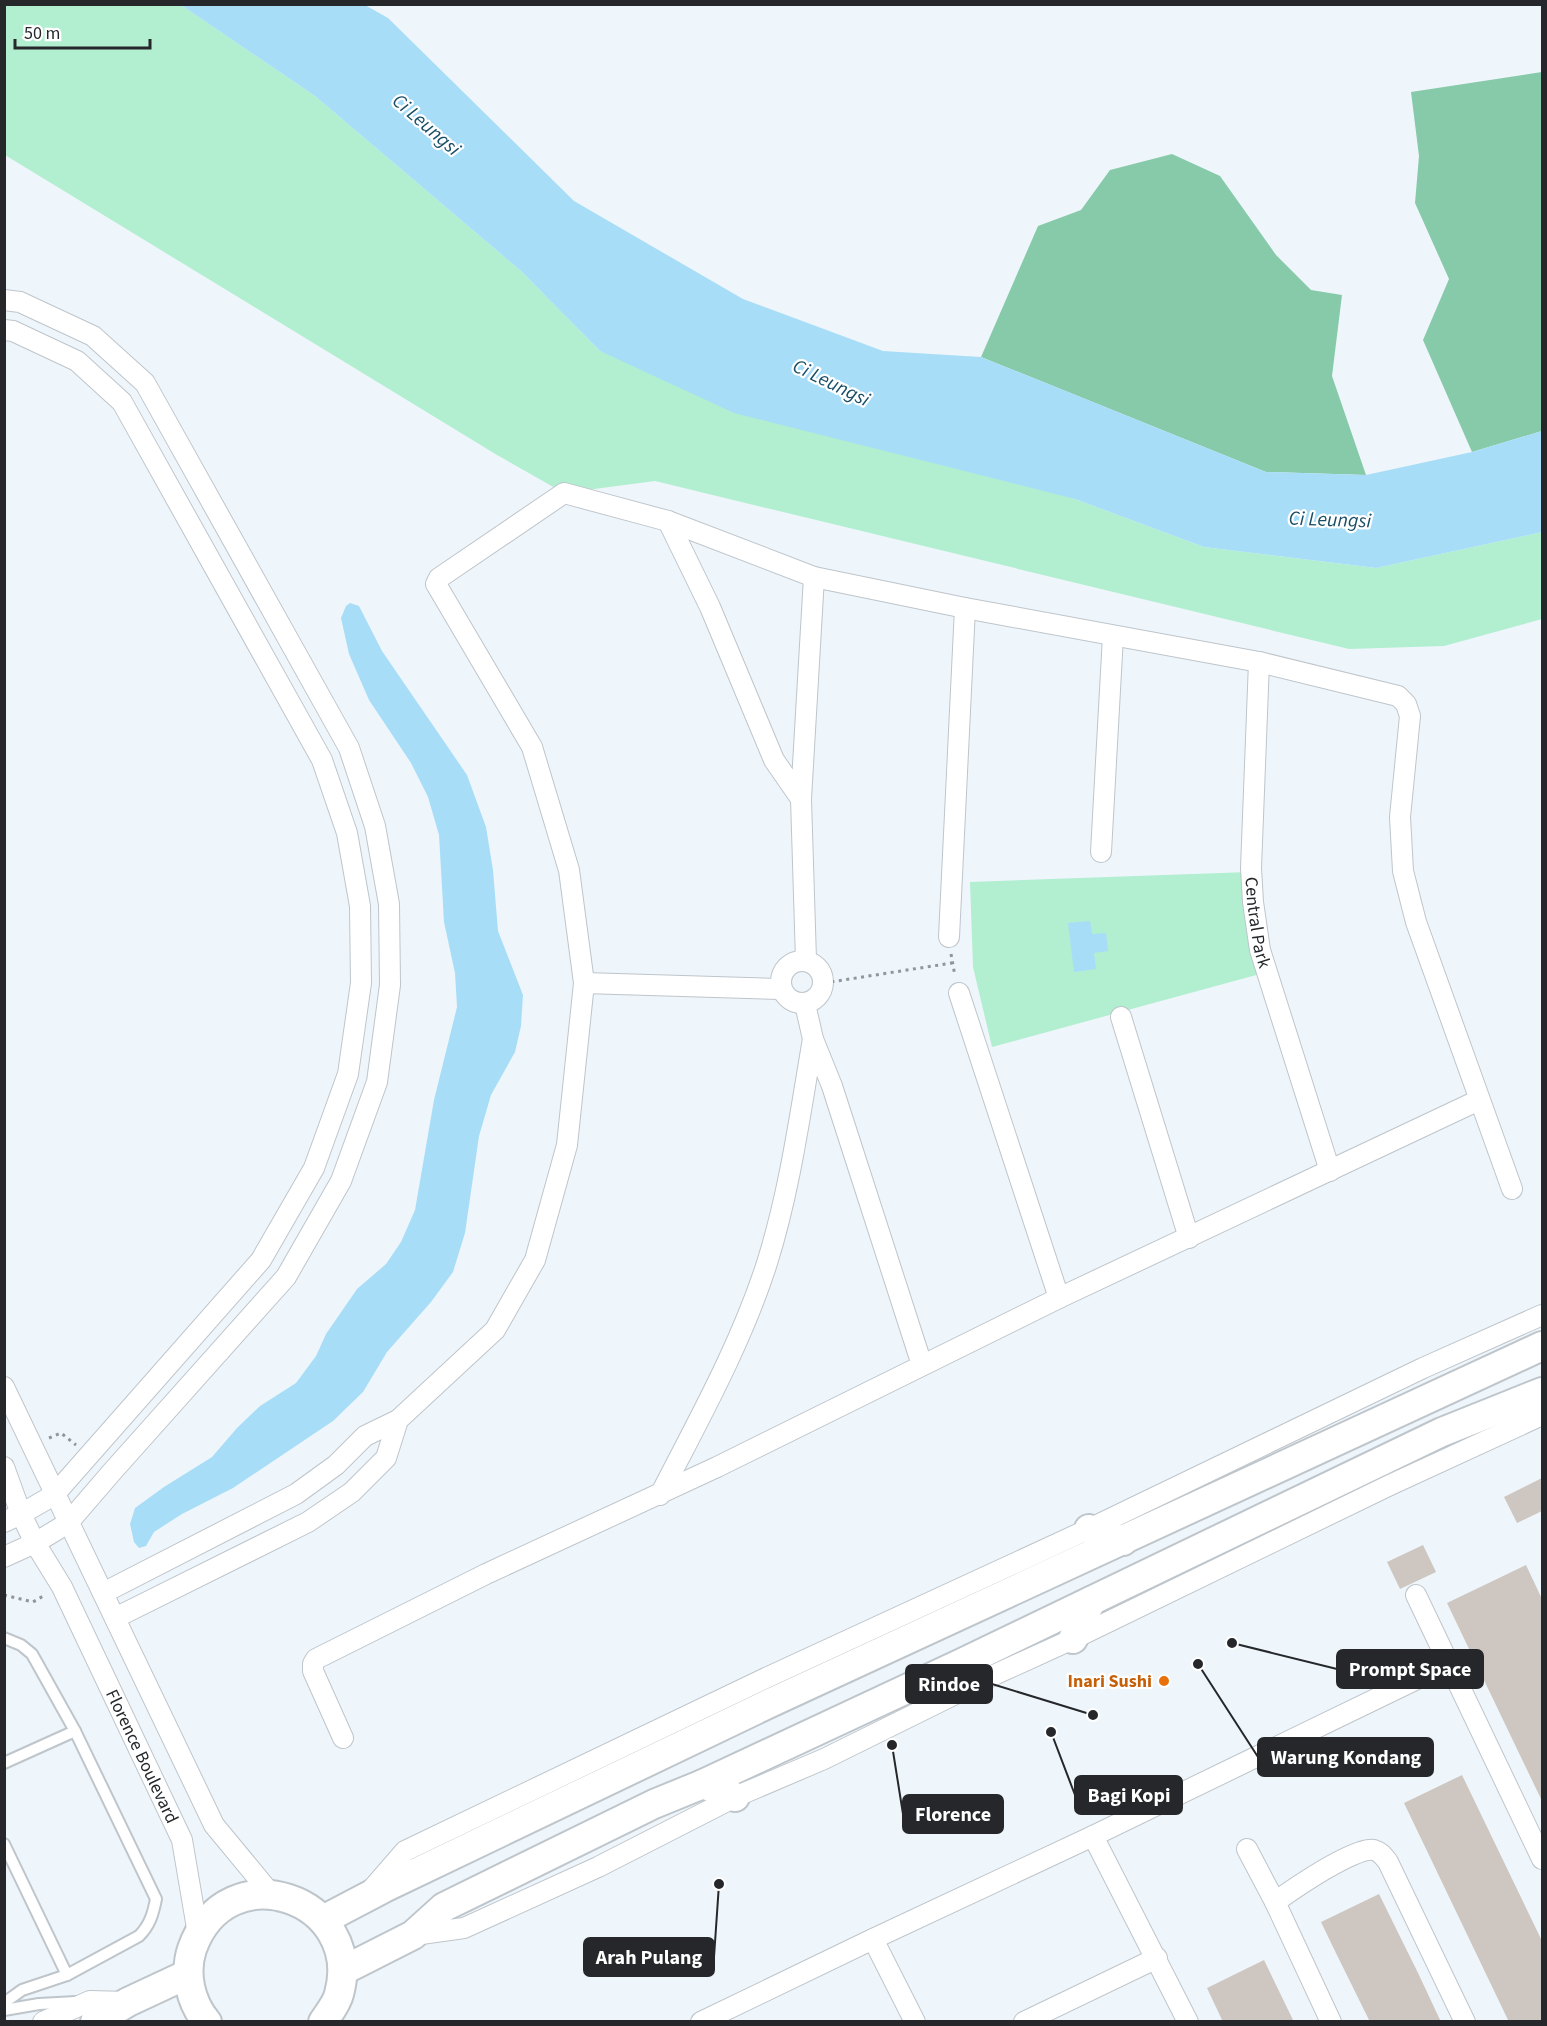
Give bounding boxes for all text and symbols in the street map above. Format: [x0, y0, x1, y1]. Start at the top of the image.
scale bar [15, 12, 150, 50]
text: 50 m [24, 21, 60, 46]
water label: Ci Leungsi [386, 87, 467, 163]
water label: Ci Leungsi [788, 352, 874, 414]
water label: Ci Leungsi [1288, 505, 1372, 535]
street label: Central Park [1239, 876, 1277, 971]
callout: Prompt Space [1337, 1650, 1483, 1688]
text: Prompt Space [1349, 1656, 1471, 1684]
callout: Rindoe [906, 1665, 992, 1703]
place label: Inari Sushi [1068, 1669, 1152, 1694]
text: Rindoe [918, 1671, 980, 1699]
marker: Inari Sushi [1157, 1674, 1171, 1688]
street label: Florence Boulevard [100, 1685, 185, 1827]
callout: Warung Kondang [1258, 1738, 1433, 1776]
text: Warung Kondang [1271, 1744, 1422, 1772]
callout: Bagi Kopi [1075, 1776, 1182, 1814]
text: Bagi Kopi [1088, 1782, 1170, 1810]
callout: Florence [903, 1795, 1003, 1833]
text: Florence [915, 1801, 991, 1829]
callout: Arah Pulang [584, 1938, 714, 1976]
text: Arah Pulang [595, 1944, 703, 1972]

